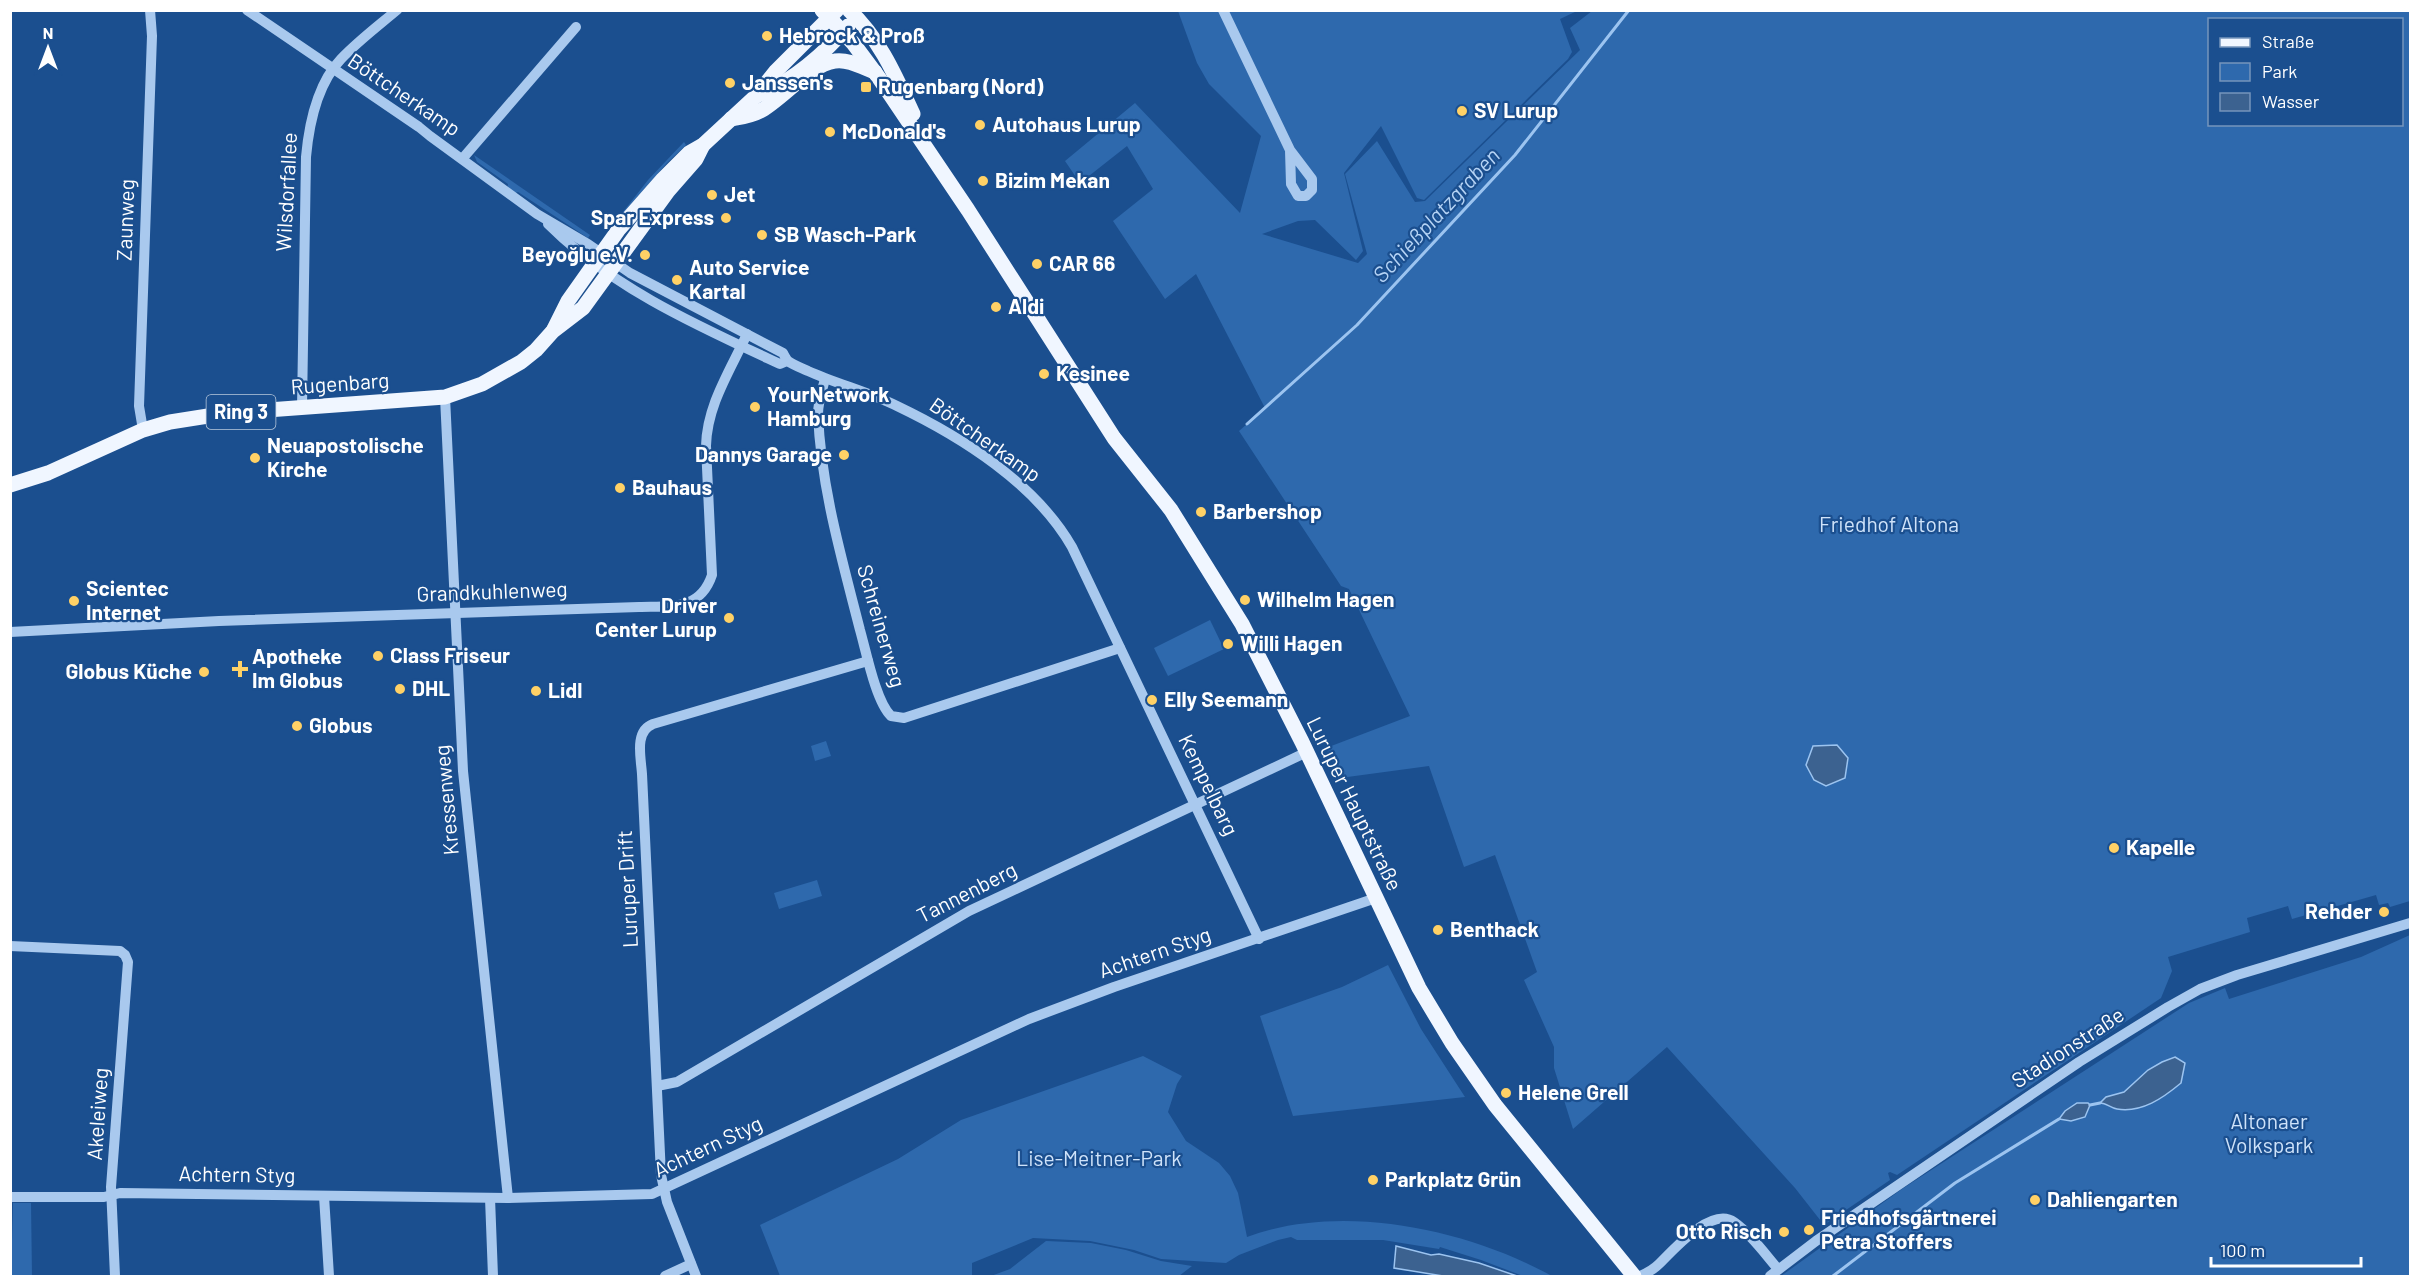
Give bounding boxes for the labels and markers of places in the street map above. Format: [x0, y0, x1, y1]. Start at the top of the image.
place label: Hebrock & Proß [779, 22, 925, 47]
marker: Hebrock & Proß [760, 29, 774, 43]
place label: Janssen's [742, 69, 833, 94]
place label: Rugenbarg (Nord) [878, 73, 1044, 98]
marker: Janssen's [723, 76, 737, 90]
marker: Rugenbarg (Nord) [859, 80, 873, 94]
place label: SV Lurup [1474, 97, 1558, 122]
marker: SV Lurup [1455, 104, 1469, 118]
place label: Autohaus Lurup [992, 111, 1141, 136]
place label: McDonald's [842, 118, 946, 143]
marker: Autohaus Lurup [973, 118, 987, 132]
marker: McDonald's [823, 125, 837, 139]
place label: Bizim Mekan [995, 167, 1110, 192]
marker: Bizim Mekan [976, 174, 990, 188]
place label: Jet [724, 181, 755, 206]
marker: Jet [705, 188, 719, 202]
place label: Spar Express [591, 204, 714, 229]
marker: Spar Express [719, 211, 733, 225]
place label: SB Wasch-Park [774, 221, 917, 246]
marker: SB Wasch-Park [755, 228, 769, 242]
place label: Beyoğlu e.V. [522, 241, 633, 266]
marker: Beyoğlu e.V. [638, 248, 652, 262]
place label: CAR 66 [1049, 250, 1115, 275]
place label: Auto Service Kartal [689, 254, 809, 303]
marker: CAR 66 [1030, 257, 1044, 271]
marker: Auto Service Kartal [670, 273, 684, 287]
place label: Aldi [1008, 293, 1044, 318]
marker: Aldi [989, 300, 1003, 314]
place label: Kesinee [1056, 360, 1130, 385]
marker: Kesinee [1037, 367, 1051, 381]
place label: YourNetwork Hamburg [767, 381, 889, 430]
marker: YourNetwork Hamburg [748, 400, 762, 414]
place label: Neuapostolische Kirche [267, 432, 424, 481]
place label: Dannys Garage [695, 441, 832, 466]
marker: Dannys Garage [837, 448, 851, 462]
marker: Neuapostolische Kirche [248, 451, 262, 465]
place label: Bauhaus [632, 474, 712, 499]
marker: Bauhaus [613, 481, 627, 495]
place label: Barbershop [1213, 498, 1322, 523]
marker: Barbershop [1194, 505, 1208, 519]
place label: Scientec Internet [86, 575, 169, 624]
place label: Wilhelm Hagen [1257, 586, 1395, 611]
place label: Driver Center Lurup [595, 592, 717, 641]
marker: Wilhelm Hagen [1238, 593, 1252, 607]
marker: Scientec Internet [67, 594, 81, 608]
marker: Driver Center Lurup [722, 611, 736, 625]
place label: Willi Hagen [1240, 630, 1342, 655]
marker: Willi Hagen [1221, 637, 1235, 651]
place label: Class Friseur [390, 642, 510, 667]
place label: Apotheke Im Globus [252, 643, 343, 692]
marker: Class Friseur [371, 649, 385, 663]
place label: Globus Küche [65, 658, 192, 683]
marker: Apotheke Im Globus [233, 662, 247, 676]
marker: Globus Küche [197, 665, 211, 679]
place label: DHL [412, 675, 450, 700]
place label: Lidl [548, 677, 582, 702]
marker: DHL [393, 682, 407, 696]
marker: Lidl [529, 684, 543, 698]
place label: Elly Seemann [1164, 686, 1288, 711]
marker: Elly Seemann [1145, 693, 1159, 707]
place label: Globus [309, 712, 373, 737]
marker: Globus [290, 719, 304, 733]
place label: Kapelle [2126, 834, 2195, 859]
marker: Kapelle [2107, 841, 2121, 855]
place label: Rehder [2305, 898, 2372, 923]
marker: Rehder [2377, 905, 2391, 919]
place label: Benthack [1450, 916, 1539, 941]
marker: Benthack [1431, 923, 1445, 937]
place label: Helene Grell [1518, 1079, 1629, 1104]
marker: Helene Grell [1499, 1086, 1513, 1100]
place label: Parkplatz Grün [1385, 1166, 1521, 1191]
marker: Parkplatz Grün [1366, 1173, 1380, 1187]
place label: Dahliengarten [2047, 1186, 2178, 1211]
marker: Dahliengarten [2028, 1193, 2042, 1207]
place label: Friedhofsgärtnerei Petra Stoffers [1821, 1204, 1997, 1253]
place label: Otto Risch [1676, 1218, 1772, 1243]
marker: Friedhofsgärtnerei Petra Stoffers [1802, 1223, 1816, 1237]
marker: Otto Risch [1777, 1225, 1791, 1239]

